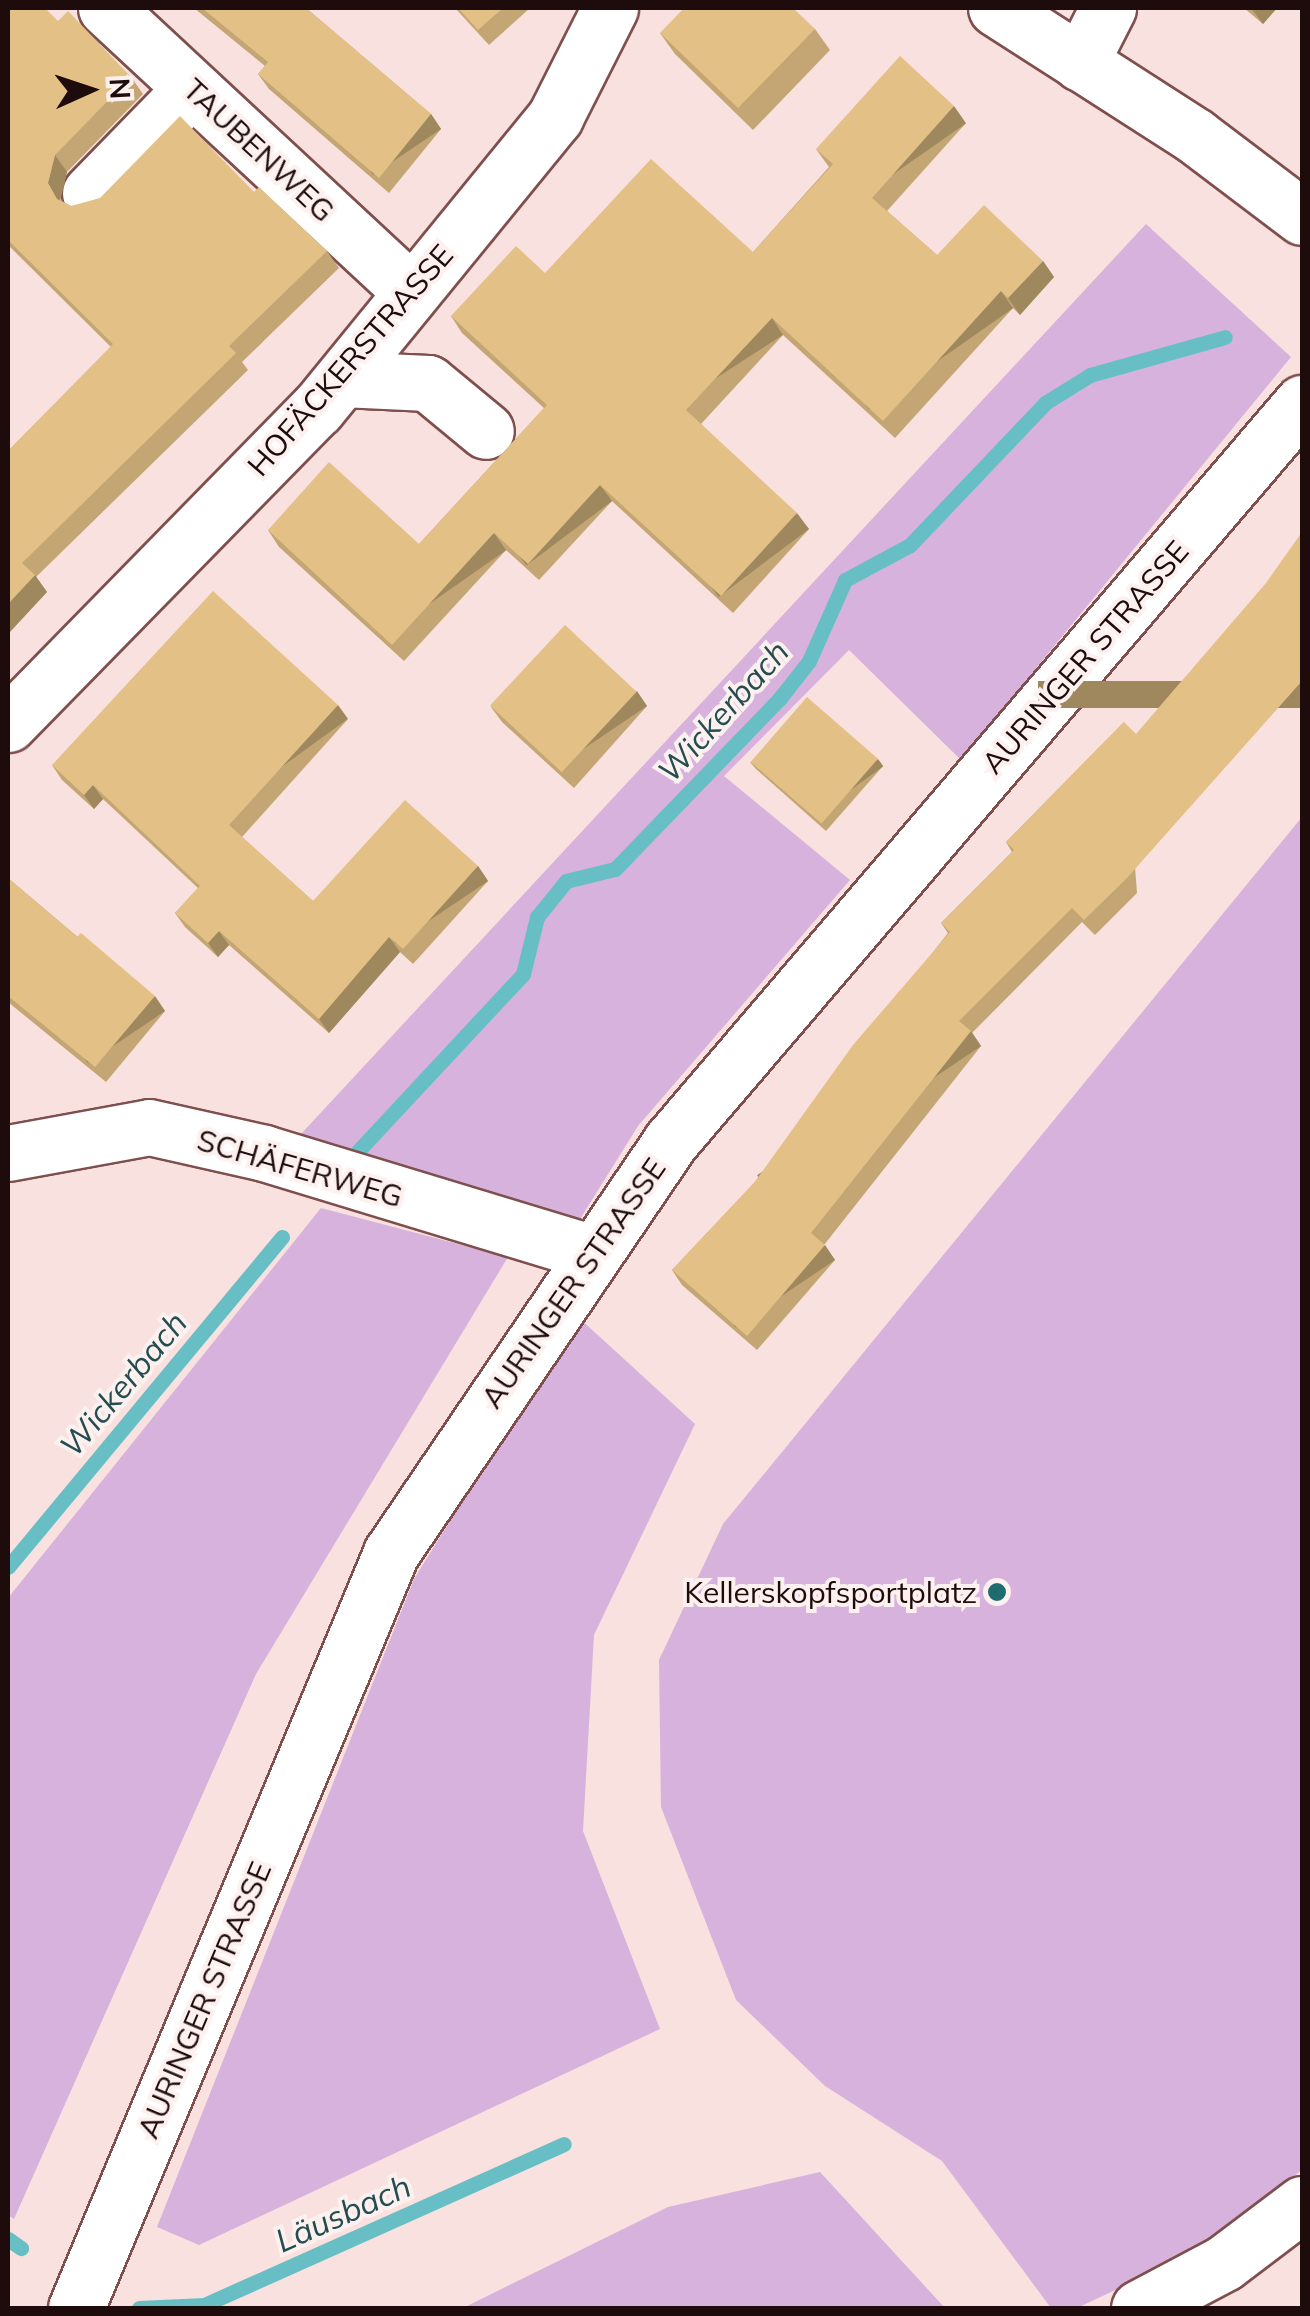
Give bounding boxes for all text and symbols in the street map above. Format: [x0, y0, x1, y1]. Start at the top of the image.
north arrow [40, 40, 140, 140]
street label: TAUBENWEG [176, 71, 342, 229]
text: N [102, 77, 138, 100]
street label: HOFÄCKERSTRASSE [240, 237, 460, 483]
street label: AURINGER STRASSE [974, 533, 1196, 781]
water label: Wickerbach [649, 632, 797, 790]
street label: SCHÄFERWEG [193, 1121, 407, 1215]
street label: AURINGER STRASSE [473, 1151, 673, 1415]
water label: Wickerbach [51, 1304, 195, 1464]
place label: Kellerskopfsportplatz [684, 1574, 977, 1610]
marker: Kellerskopfsportplatz [986, 1581, 1008, 1603]
street label: AURINGER STRASSE [129, 1856, 279, 2144]
water label: Läusbach [269, 2166, 417, 2260]

